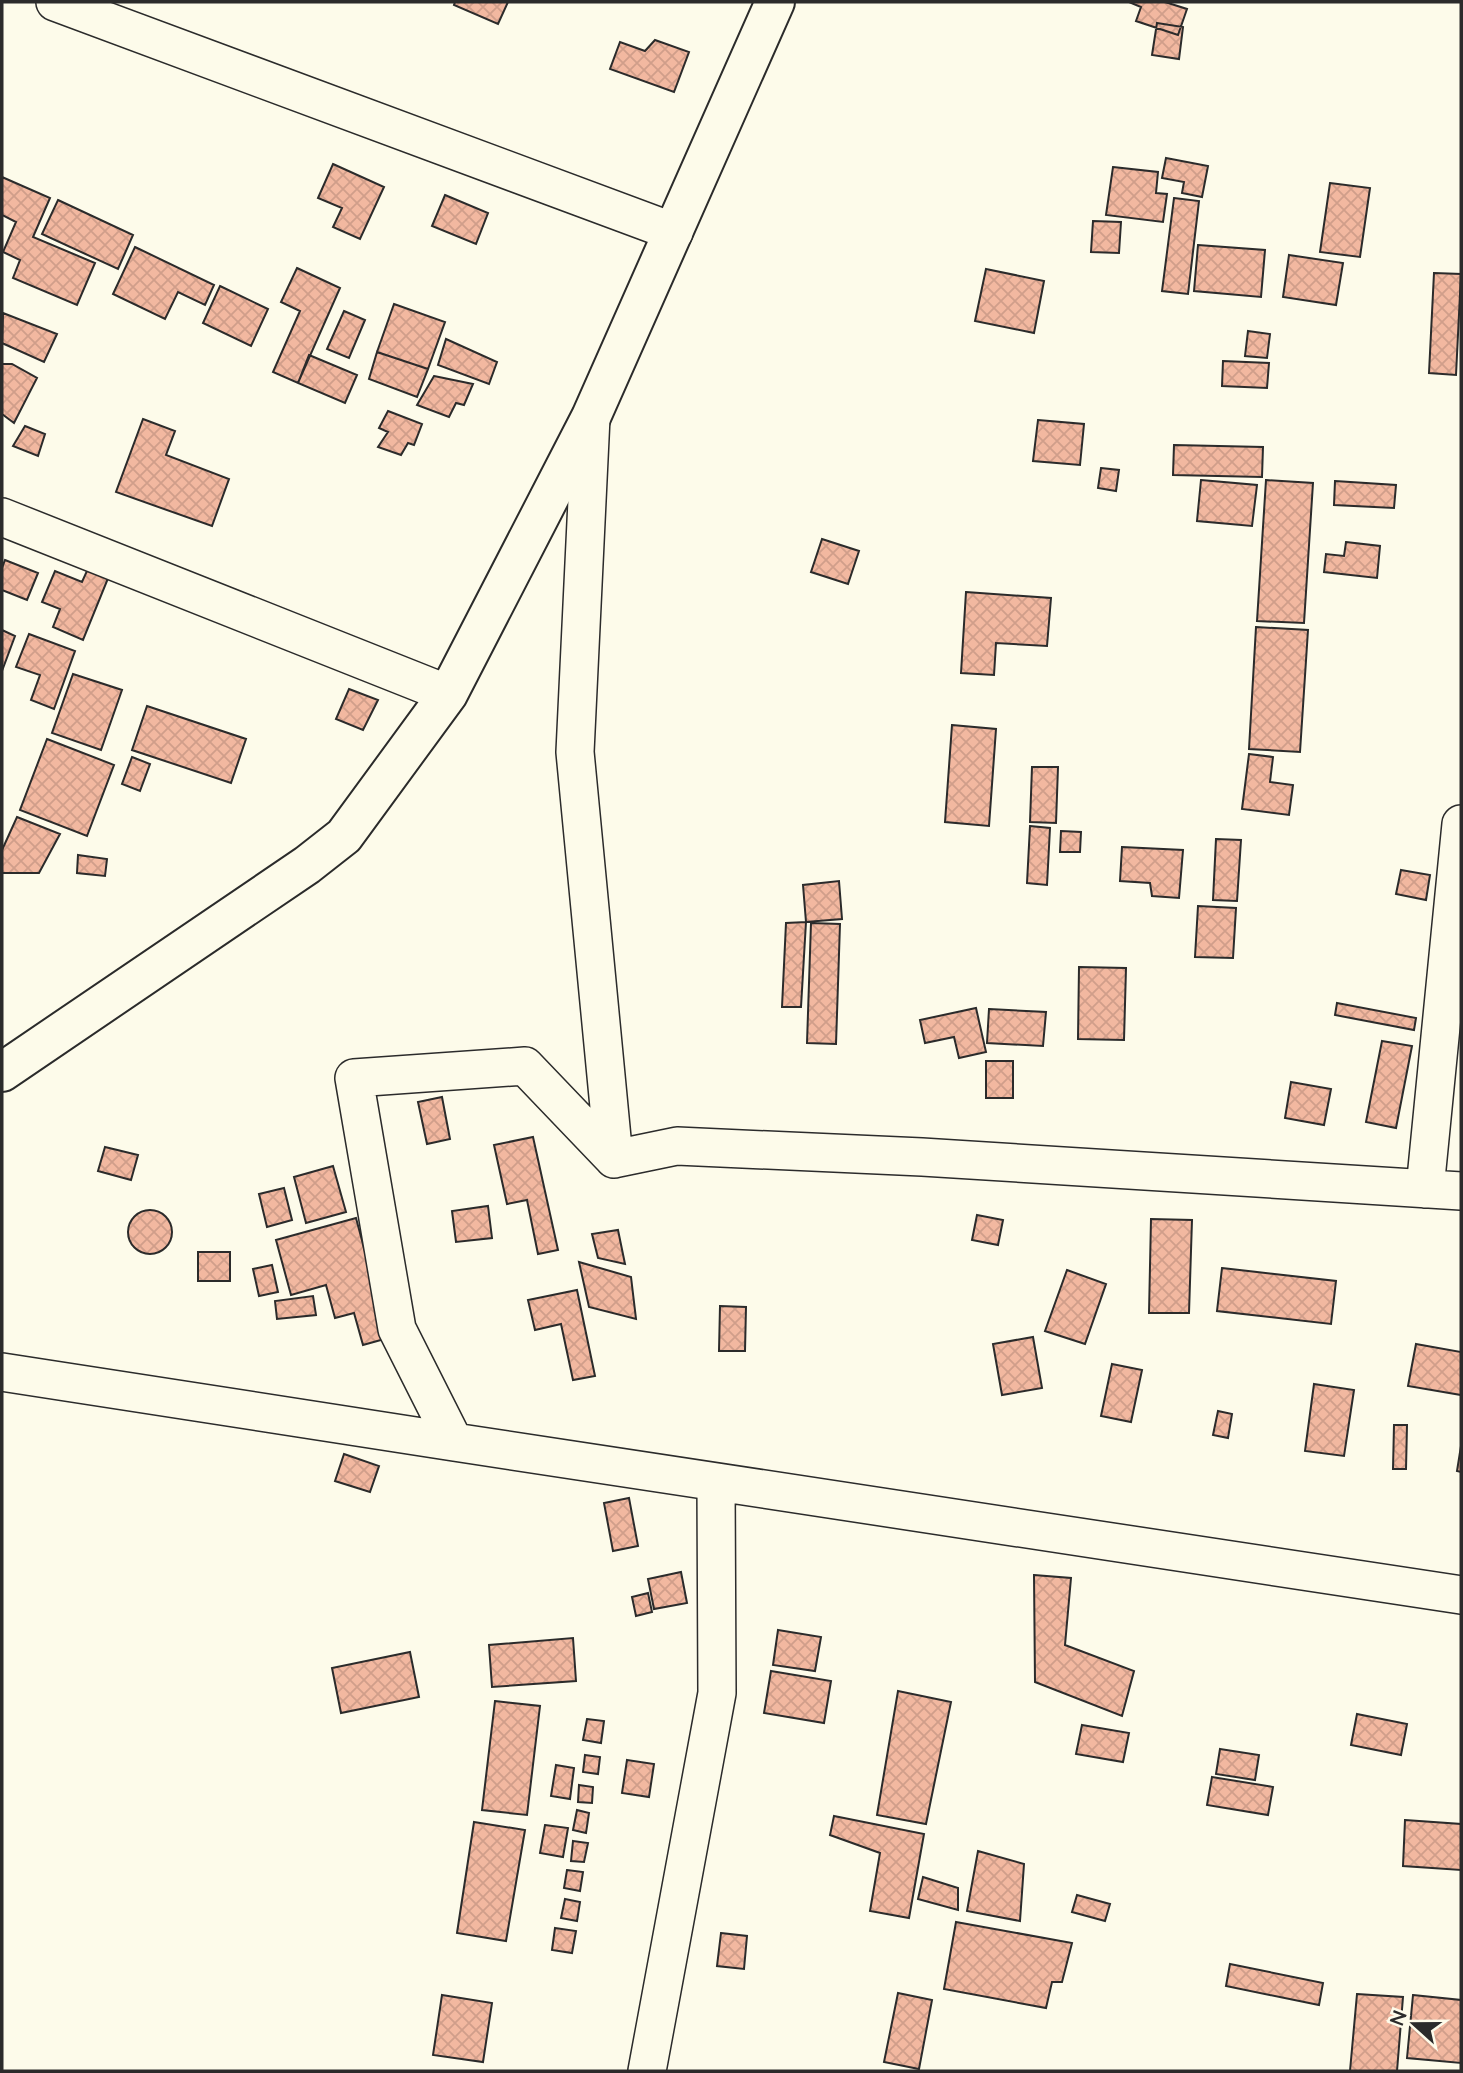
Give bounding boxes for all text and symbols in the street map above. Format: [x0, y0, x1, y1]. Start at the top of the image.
north arrow [1379, 1989, 1449, 2059]
text: N [1384, 2007, 1411, 2029]

